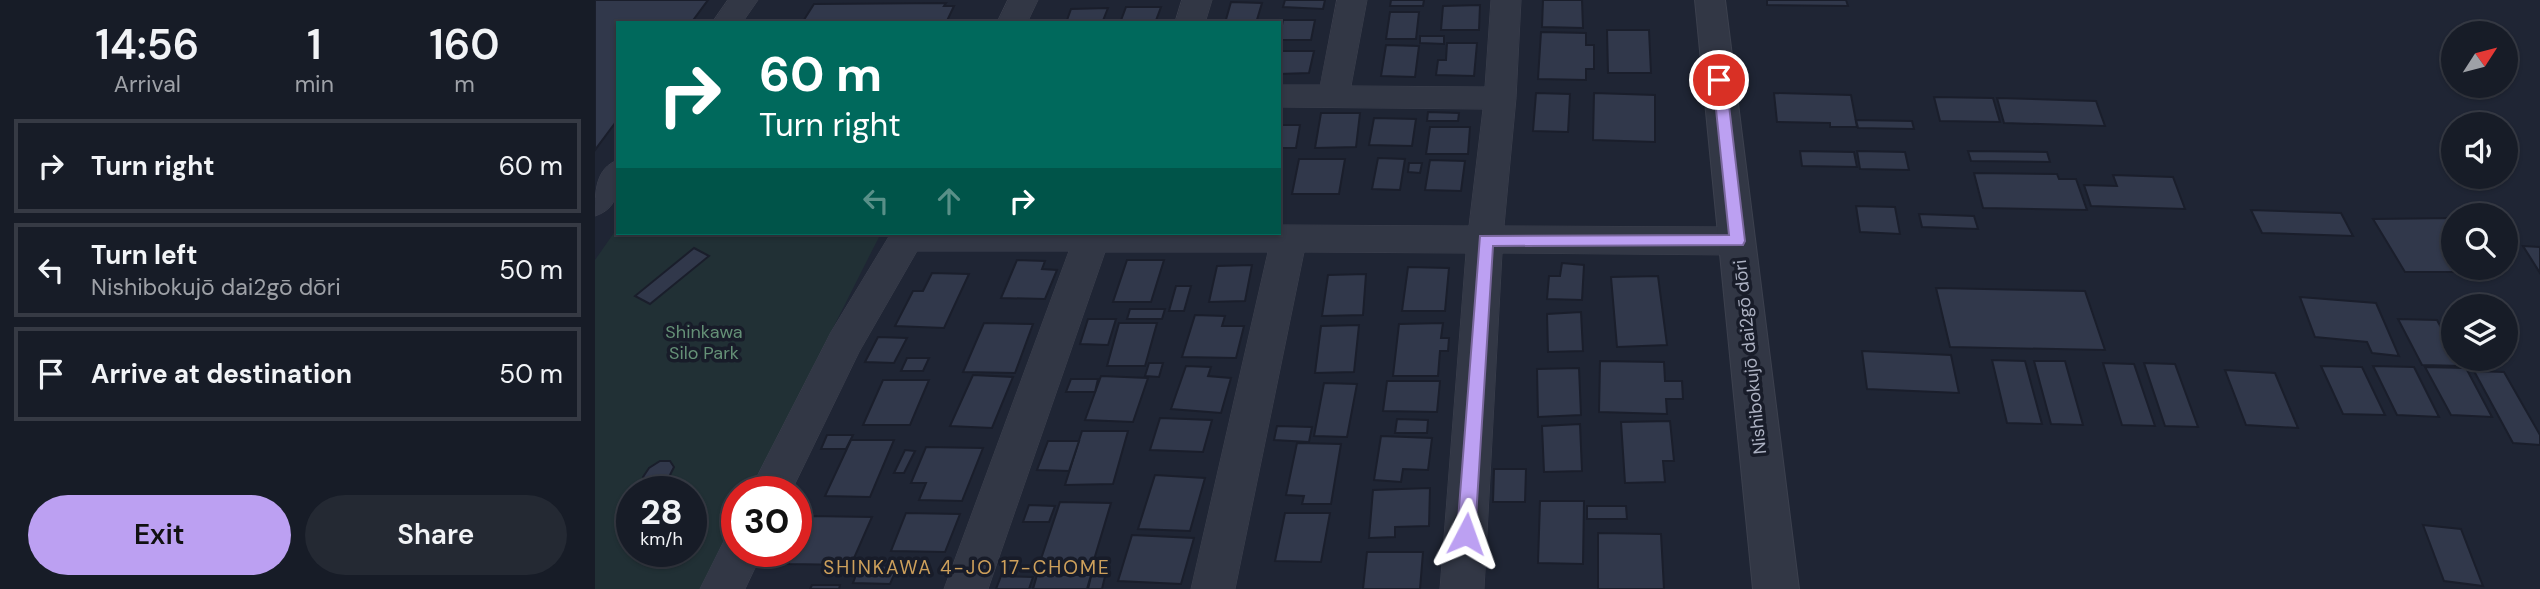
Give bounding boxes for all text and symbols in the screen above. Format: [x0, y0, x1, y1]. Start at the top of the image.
text: 14:56 [95, 17, 199, 72]
text: 1 [307, 17, 322, 72]
text: 160 [429, 17, 500, 72]
north arrow [2441, 21, 2518, 98]
map controls [2441, 21, 2518, 371]
text: 60 m [759, 42, 882, 106]
icon: right [644, 49, 735, 140]
pin [1689, 50, 1749, 110]
icon: arrive [1700, 61, 1738, 99]
text: Arrival [114, 69, 181, 99]
text: min [295, 69, 334, 99]
text: m [454, 69, 475, 99]
text: Turn right [759, 104, 901, 146]
button: sound [2441, 112, 2518, 189]
icon: right [32, 147, 70, 185]
text: Turn right [91, 149, 215, 183]
text: 60 m [499, 149, 563, 183]
icon: left [857, 182, 895, 220]
icon: ahead [930, 182, 968, 220]
icon: right [1003, 182, 1041, 220]
button: search [2441, 203, 2518, 280]
text: Turn left [91, 238, 198, 272]
icon: left [32, 251, 70, 289]
text: 50 m [499, 253, 563, 287]
street label: Nishibokujō dai2gō dōri [1728, 259, 1772, 455]
text: Nishibokujō dai2gō dōri [91, 272, 341, 302]
button: layers [2441, 294, 2518, 371]
park label: Shinkawa Silo Park [665, 320, 743, 365]
icon: arrive [32, 355, 70, 393]
text: Arrive at destination [91, 357, 352, 391]
text: 50 m [499, 357, 563, 391]
speed limit sign: 30 [721, 476, 812, 567]
text: 28 [640, 489, 683, 535]
button: Exit [28, 495, 291, 575]
button: Share [305, 495, 567, 575]
position arrow [1429, 497, 1503, 571]
text: km/h [640, 527, 683, 551]
district label: SHINKAWA 4-JO 17-CHOME [823, 555, 1111, 580]

